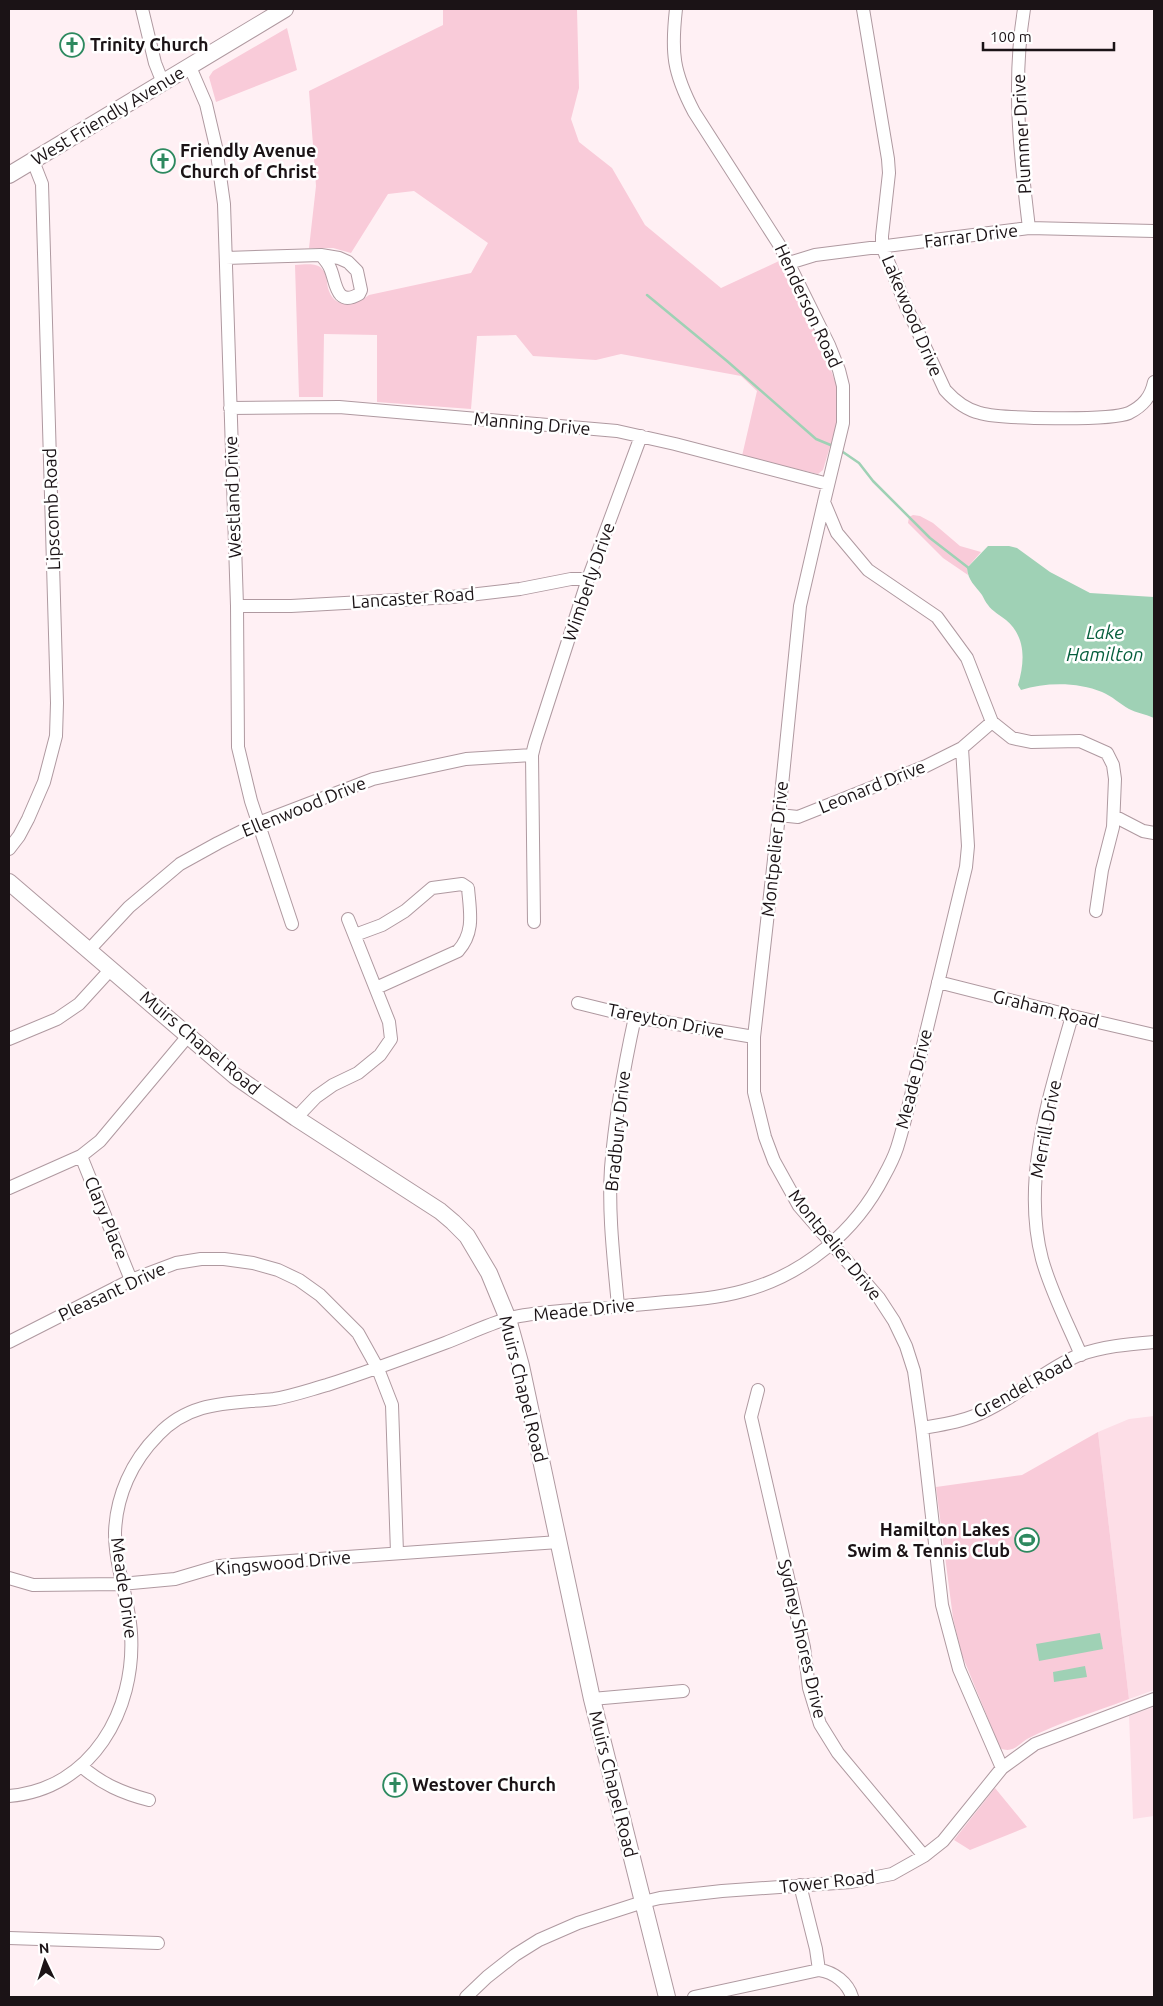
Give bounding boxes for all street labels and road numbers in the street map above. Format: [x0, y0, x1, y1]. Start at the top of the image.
street label: West Friendly Avenue [28, 62, 187, 169]
street label: Plummer Drive [1008, 73, 1034, 195]
street label: Farrar Drive [923, 219, 1019, 251]
street label: Henderson Road [771, 241, 846, 371]
street label: Lakewood Drive [878, 252, 947, 379]
street label: Manning Drive [473, 408, 591, 438]
street label: Westland Drive [220, 435, 244, 559]
street label: Lipscomb Road [39, 448, 63, 571]
street label: Wimberly Drive [558, 520, 618, 644]
street label: Lancaster Road [351, 583, 475, 611]
street label: Leonard Drive [815, 756, 928, 817]
street label: Ellenwood Drive [239, 772, 369, 840]
street label: Montpelier Drive [757, 780, 791, 918]
street label: Graham Road [991, 985, 1101, 1031]
street label: Muirs Chapel Road [137, 986, 265, 1098]
street label: Tareyton Drive [606, 999, 726, 1041]
street label: Meade Drive [891, 1027, 935, 1131]
street label: Bradbury Drive [601, 1069, 633, 1192]
street label: Merrill Drive [1026, 1078, 1064, 1180]
street label: Clary Place [81, 1173, 133, 1262]
street label: Montpelier Drive [785, 1185, 887, 1304]
street label: Pleasant Drive [55, 1258, 168, 1325]
street label: Meade Drive [532, 1294, 636, 1324]
street label: Muirs Chapel Road [496, 1313, 552, 1464]
street label: Grendel Road [970, 1351, 1075, 1421]
street label: Meade Drive [108, 1536, 142, 1640]
street label: Kingswood Drive [214, 1546, 352, 1578]
street label: Sydney Shores Drive [775, 1557, 831, 1720]
street label: Muirs Chapel Road [586, 1708, 642, 1859]
street label: Tower Road [778, 1866, 876, 1896]

